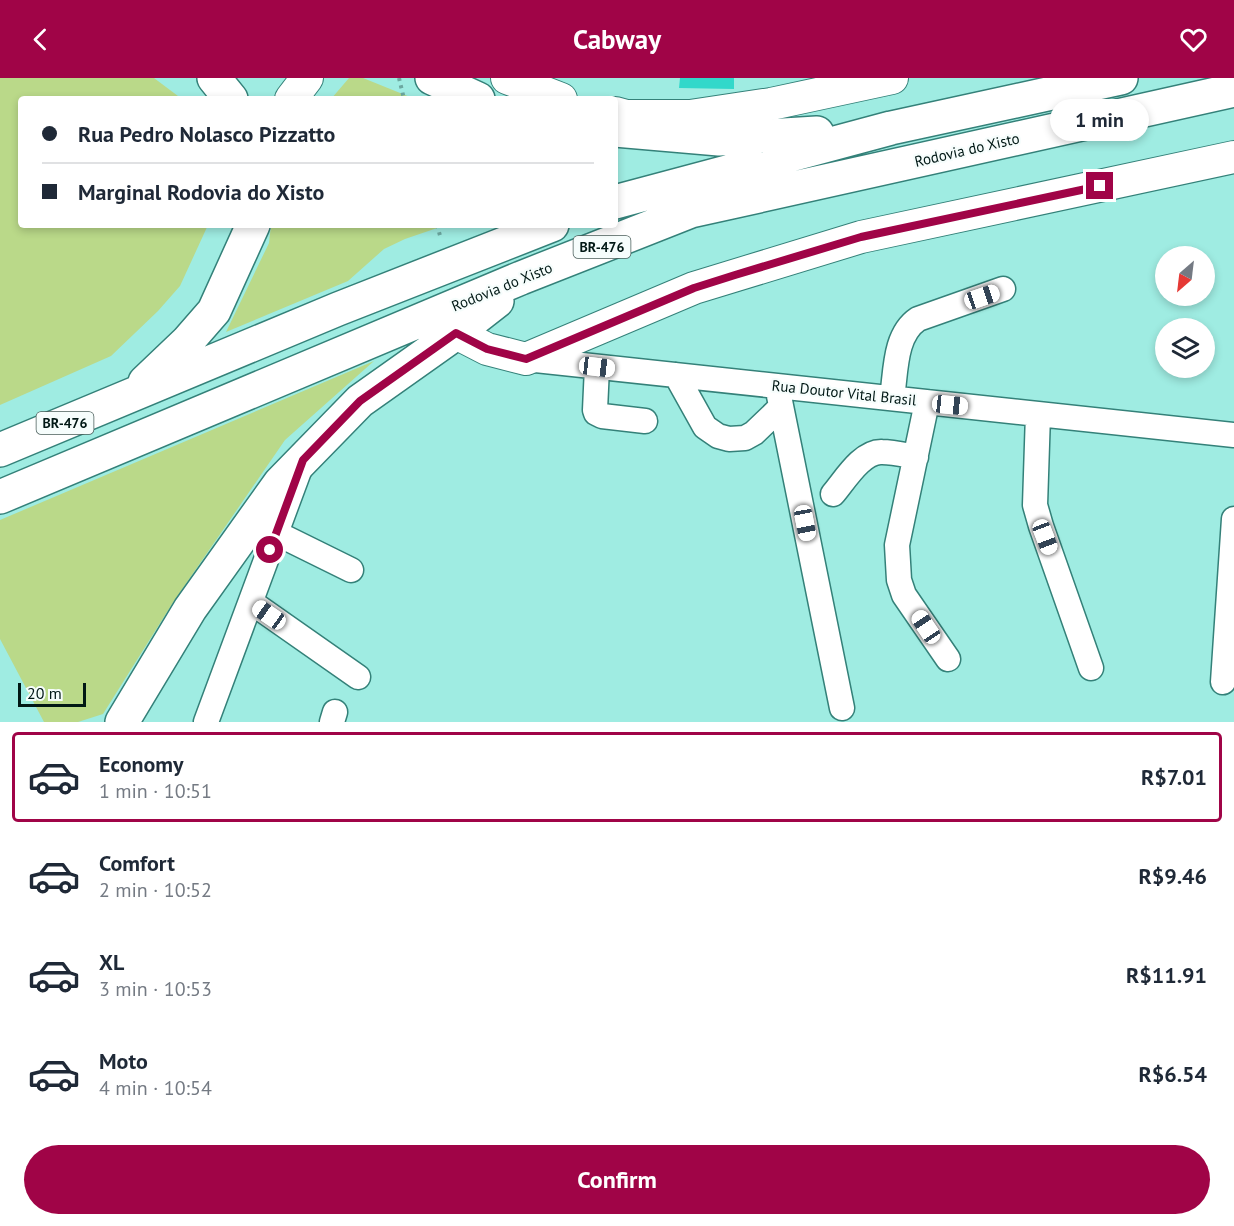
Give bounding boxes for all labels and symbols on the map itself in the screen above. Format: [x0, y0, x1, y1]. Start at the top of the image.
callout: 1 min [1050, 99, 1150, 141]
street label: Rodovia do Xisto [913, 128, 1021, 171]
route end [1086, 172, 1113, 199]
road number: BR-476 [574, 236, 630, 258]
north arrow [1155, 246, 1215, 306]
street label: Rodovia do Xisto [449, 258, 555, 315]
car [962, 283, 1002, 311]
car [578, 356, 616, 378]
street label: Rua Doutor Vital Brasil [771, 375, 918, 410]
car [931, 394, 969, 416]
road number: BR-476 [36, 412, 94, 434]
car [793, 504, 817, 542]
car [1030, 517, 1060, 557]
route start [256, 536, 283, 563]
car [249, 597, 289, 633]
car [908, 607, 944, 647]
scale bar [18, 680, 86, 708]

